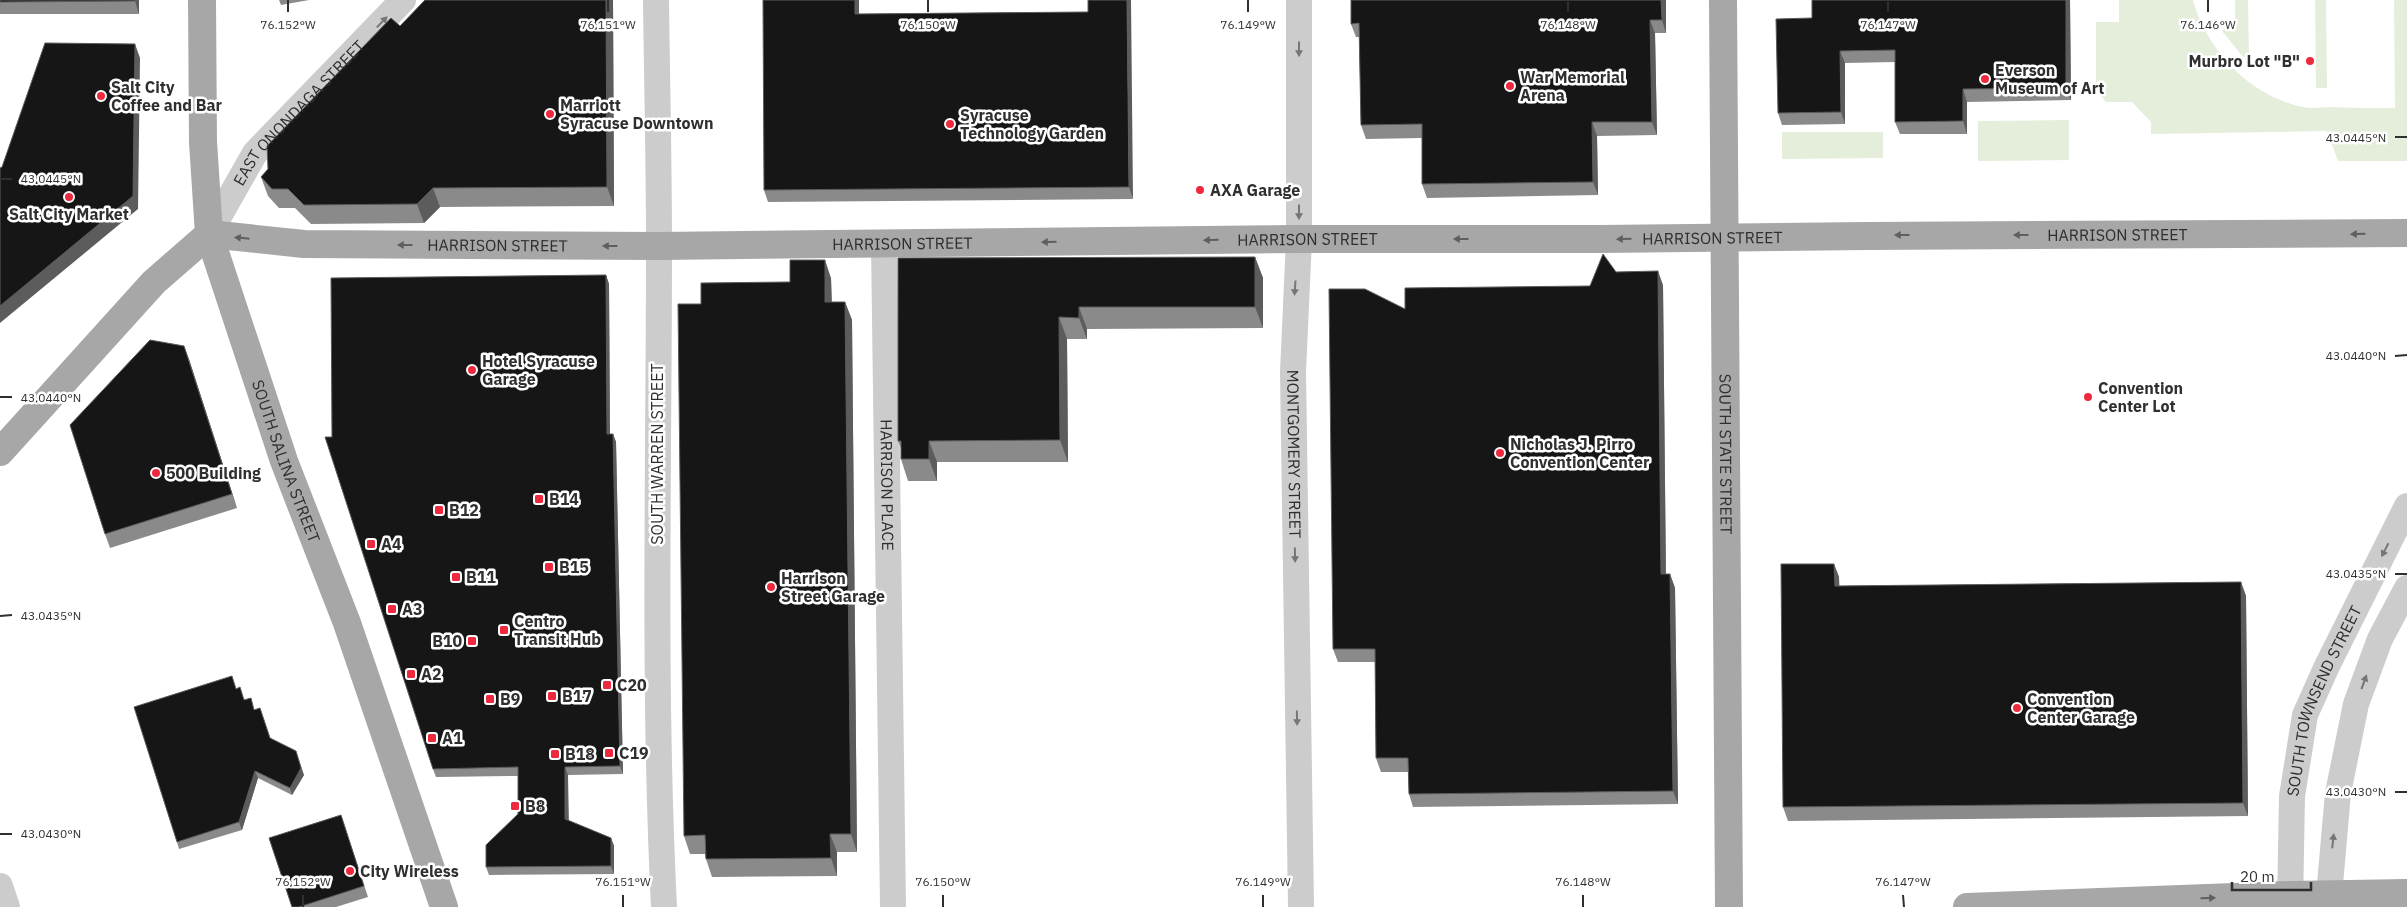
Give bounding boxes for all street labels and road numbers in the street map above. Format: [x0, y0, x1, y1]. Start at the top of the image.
street label: EAST ONONDAGA STREET [229, 36, 369, 189]
street label: HARRISON STREET [2047, 224, 2188, 245]
street label: HARRISON STREET [1642, 227, 1783, 249]
street label: HARRISON STREET [1237, 229, 1378, 250]
street label: HARRISON STREET [832, 233, 973, 254]
street label: HARRISON STREET [427, 235, 568, 255]
street label: SOUTH WARREN STREET [647, 363, 667, 545]
street label: MONTGOMERY STREET [1283, 369, 1305, 538]
street label: SOUTH STATE STREET [1715, 374, 1737, 534]
street label: SOUTH SALINA STREET [248, 377, 325, 545]
street label: HARRISON PLACE [876, 419, 898, 551]
street label: SOUTH TOWNSEND STREET [2282, 602, 2366, 798]

